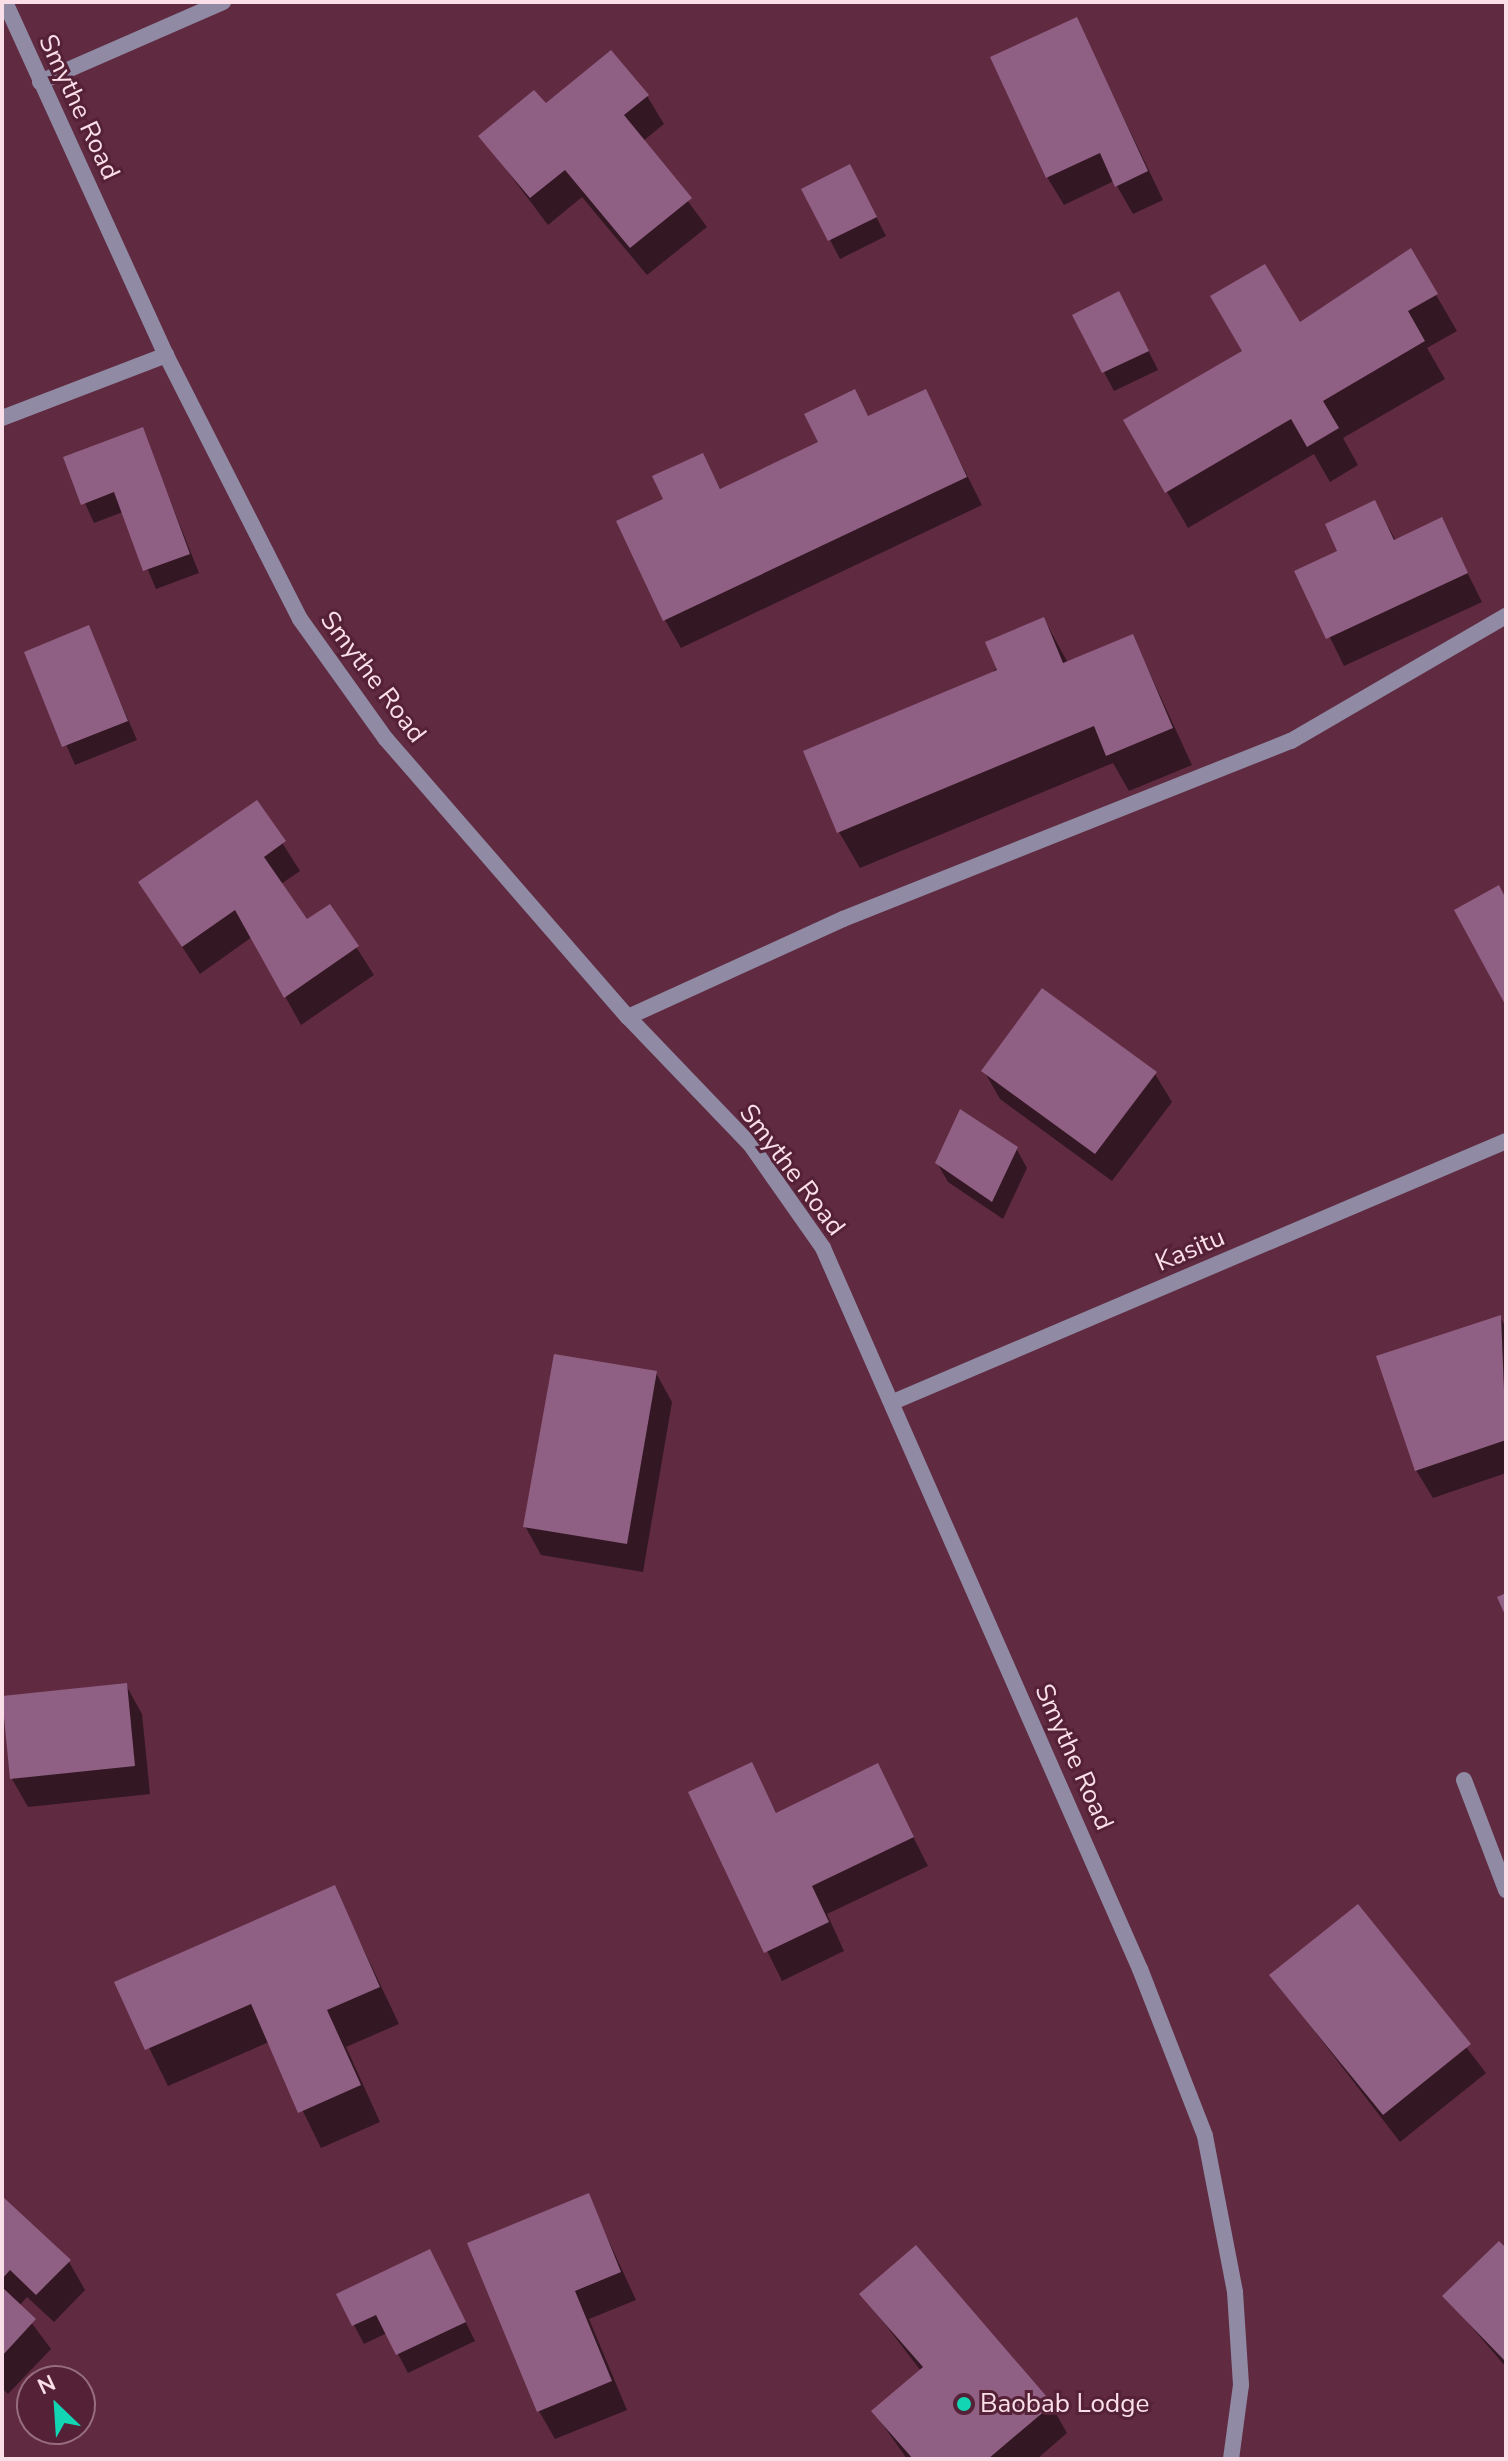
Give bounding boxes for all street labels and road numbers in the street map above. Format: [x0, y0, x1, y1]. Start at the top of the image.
street label: Smythe Road [32, 29, 126, 185]
street label: Smythe Road [313, 605, 433, 749]
street label: Smythe Road [732, 1098, 852, 1242]
street label: Kasitu [1151, 1222, 1229, 1278]
street label: Smythe Road [1028, 1679, 1120, 1835]

